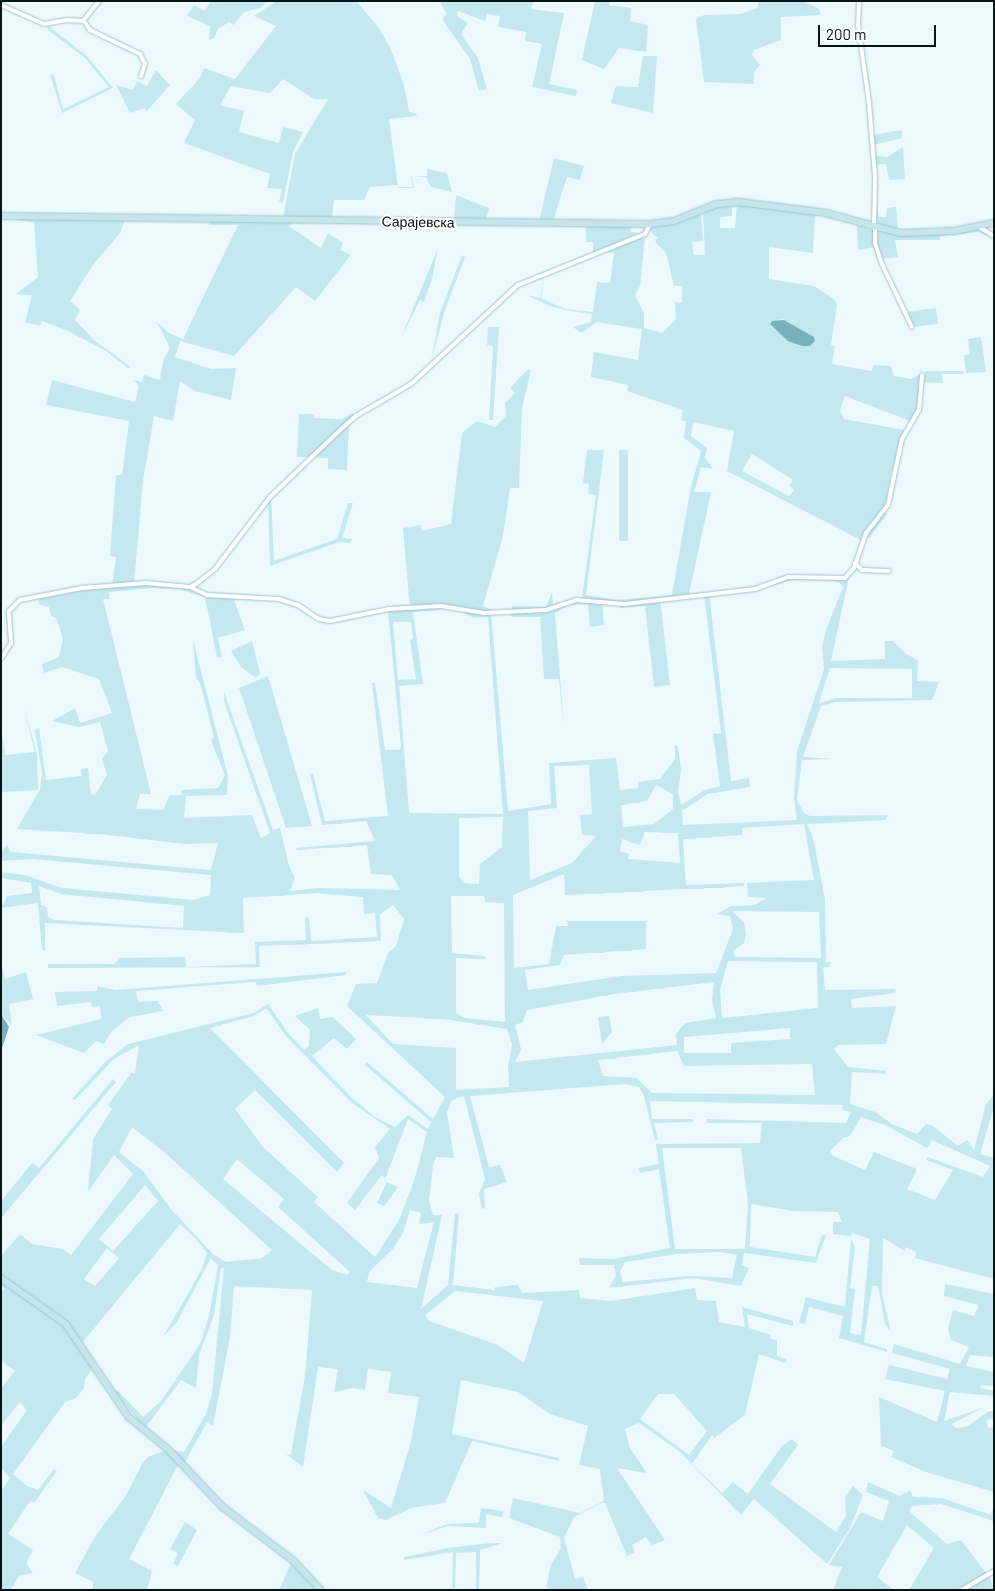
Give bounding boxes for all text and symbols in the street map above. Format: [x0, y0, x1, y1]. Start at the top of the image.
scale bar [820, 15, 938, 47]
text: 200 m [826, 25, 866, 43]
street label: Сарајевска [381, 213, 455, 231]

